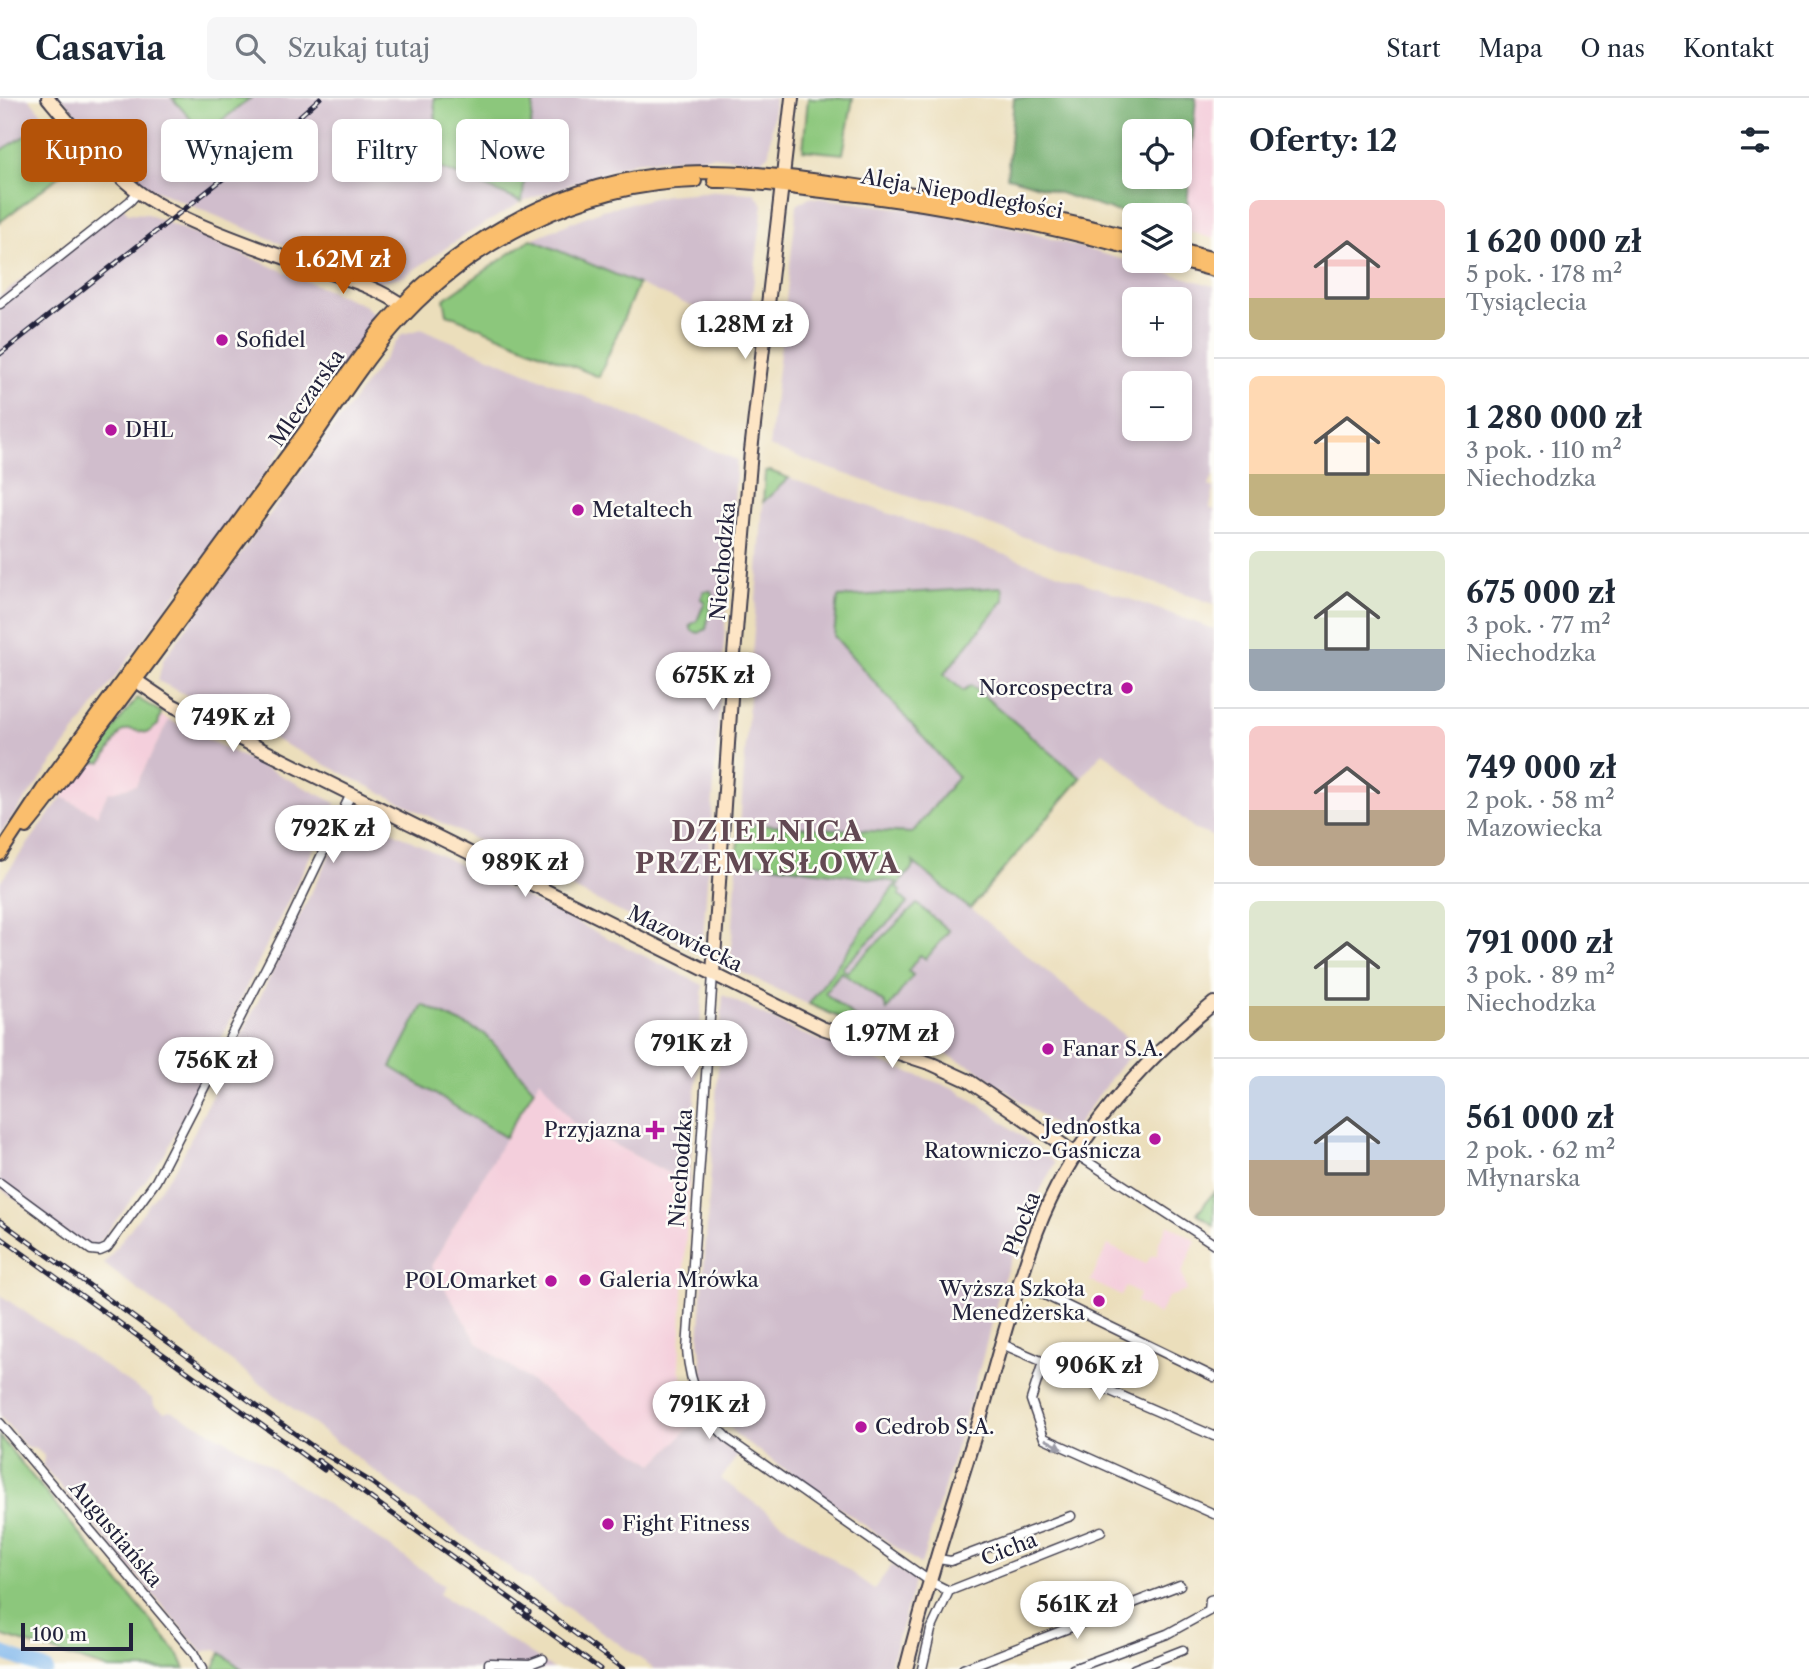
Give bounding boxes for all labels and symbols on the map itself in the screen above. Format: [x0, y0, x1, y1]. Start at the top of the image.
street label: Aleja Niepodległości [858, 163, 1065, 224]
pin: 1.62M zł [271, 236, 415, 296]
pin: 1.28M zł [673, 302, 817, 361]
place label: Sofidel [236, 327, 305, 352]
marker: Sofidel [214, 332, 230, 348]
street label: Mleczarska [264, 344, 350, 451]
place label: DHL [125, 417, 174, 442]
marker: DHL [103, 422, 119, 438]
place label: Metaltech [592, 497, 693, 522]
street label: Niechodzka [705, 500, 740, 621]
marker: Metaltech [570, 502, 586, 518]
pin: 675K zł [648, 652, 778, 712]
place label: Norcospectra [979, 675, 1114, 700]
marker: Norcospectra [1119, 680, 1135, 696]
pin: 749K zł [168, 694, 298, 754]
pin: 792K zł [268, 806, 398, 865]
district label: DZIELNICA PRZEMYSŁOWA [635, 814, 901, 880]
pin: 989K zł [460, 840, 590, 899]
street label: Mazowiecka [624, 900, 748, 977]
pin: 1.97M zł [820, 1010, 964, 1070]
pin: 791K zł [626, 1020, 756, 1080]
place label: Fanar S.A. [1062, 1036, 1163, 1061]
pin: 756K zł [151, 1038, 281, 1097]
marker: Fanar S.A. [1040, 1041, 1056, 1057]
street label: Niechodzka [664, 1107, 697, 1228]
place label: Jednostka Ratowniczo-Gaśnicza [924, 1114, 1142, 1163]
place label: Przyjazna [544, 1117, 642, 1142]
marker: Przyjazna [647, 1122, 663, 1138]
marker: Jednostka Ratowniczo-Gaśnicza [1147, 1131, 1163, 1147]
street label: Płocka [998, 1187, 1046, 1260]
place label: Galeria Mrówka [599, 1267, 760, 1292]
place label: POLOmarket [405, 1268, 538, 1293]
marker: Galeria Mrówka [577, 1272, 593, 1288]
marker: POLOmarket [543, 1273, 559, 1289]
place label: Wyższa Szkoła Menedżerska [938, 1276, 1086, 1325]
marker: Wyższa Szkoła Menedżerska [1091, 1293, 1107, 1309]
pin: 906K zł [1034, 1342, 1164, 1402]
pin: 791K zł [644, 1382, 774, 1441]
place label: Cedrob S.A. [875, 1414, 995, 1439]
marker: Cedrob S.A. [853, 1419, 869, 1435]
one-way arrow [1045, 1438, 1064, 1450]
street label: Augustiańska [64, 1475, 169, 1593]
place label: Fight Fitness [622, 1511, 750, 1536]
marker: Fight Fitness [600, 1516, 616, 1532]
street label: Cicha [977, 1526, 1041, 1571]
pin: 561K zł [1012, 1582, 1142, 1641]
scale bar [21, 1620, 133, 1652]

